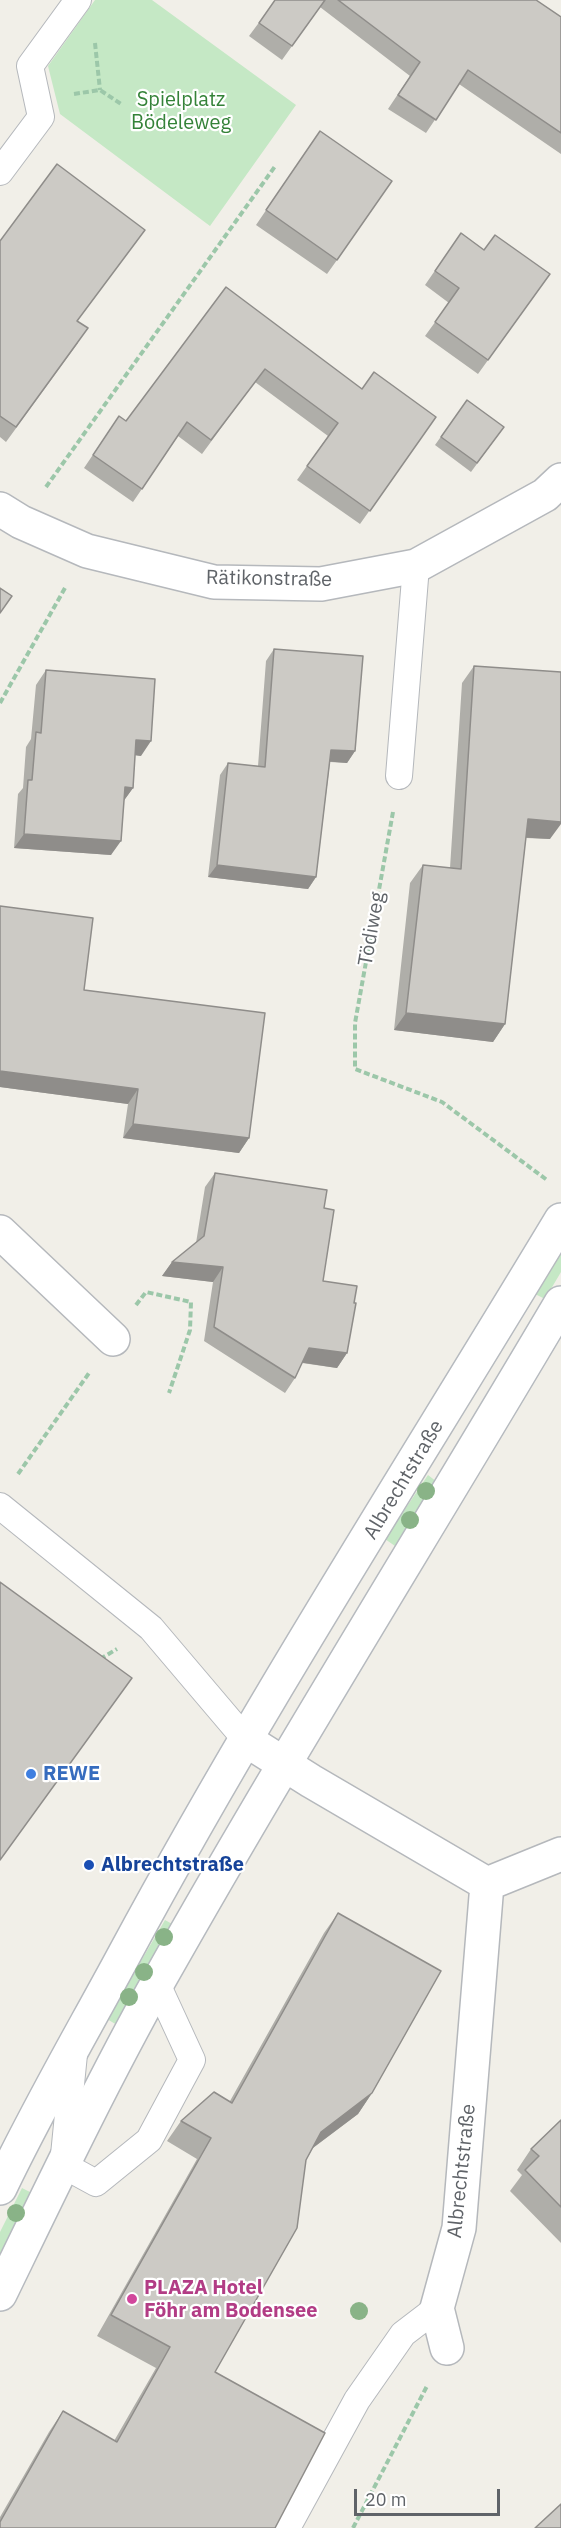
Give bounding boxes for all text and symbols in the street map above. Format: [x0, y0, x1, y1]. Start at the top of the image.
park label: Spielplatz Bödeleweg [131, 88, 231, 135]
street label: Rätikonstraße [206, 566, 332, 592]
street label: Tödiweg [354, 890, 390, 968]
street label: Albrechtstraße [359, 1416, 449, 1544]
place label: REWE [43, 1762, 100, 1786]
marker: REWE [24, 1767, 38, 1781]
place label: Albrechtstraße [101, 1853, 244, 1877]
marker: Albrechtstraße [82, 1858, 96, 1872]
street label: Albrechtstraße [443, 2103, 481, 2239]
place label: PLAZA Hotel Föhr am Bodensee [144, 2276, 318, 2323]
marker: PLAZA Hotel Föhr am Bodensee [125, 2292, 139, 2306]
scale bar [357, 2477, 502, 2515]
text: 20 m [365, 2488, 407, 2511]

